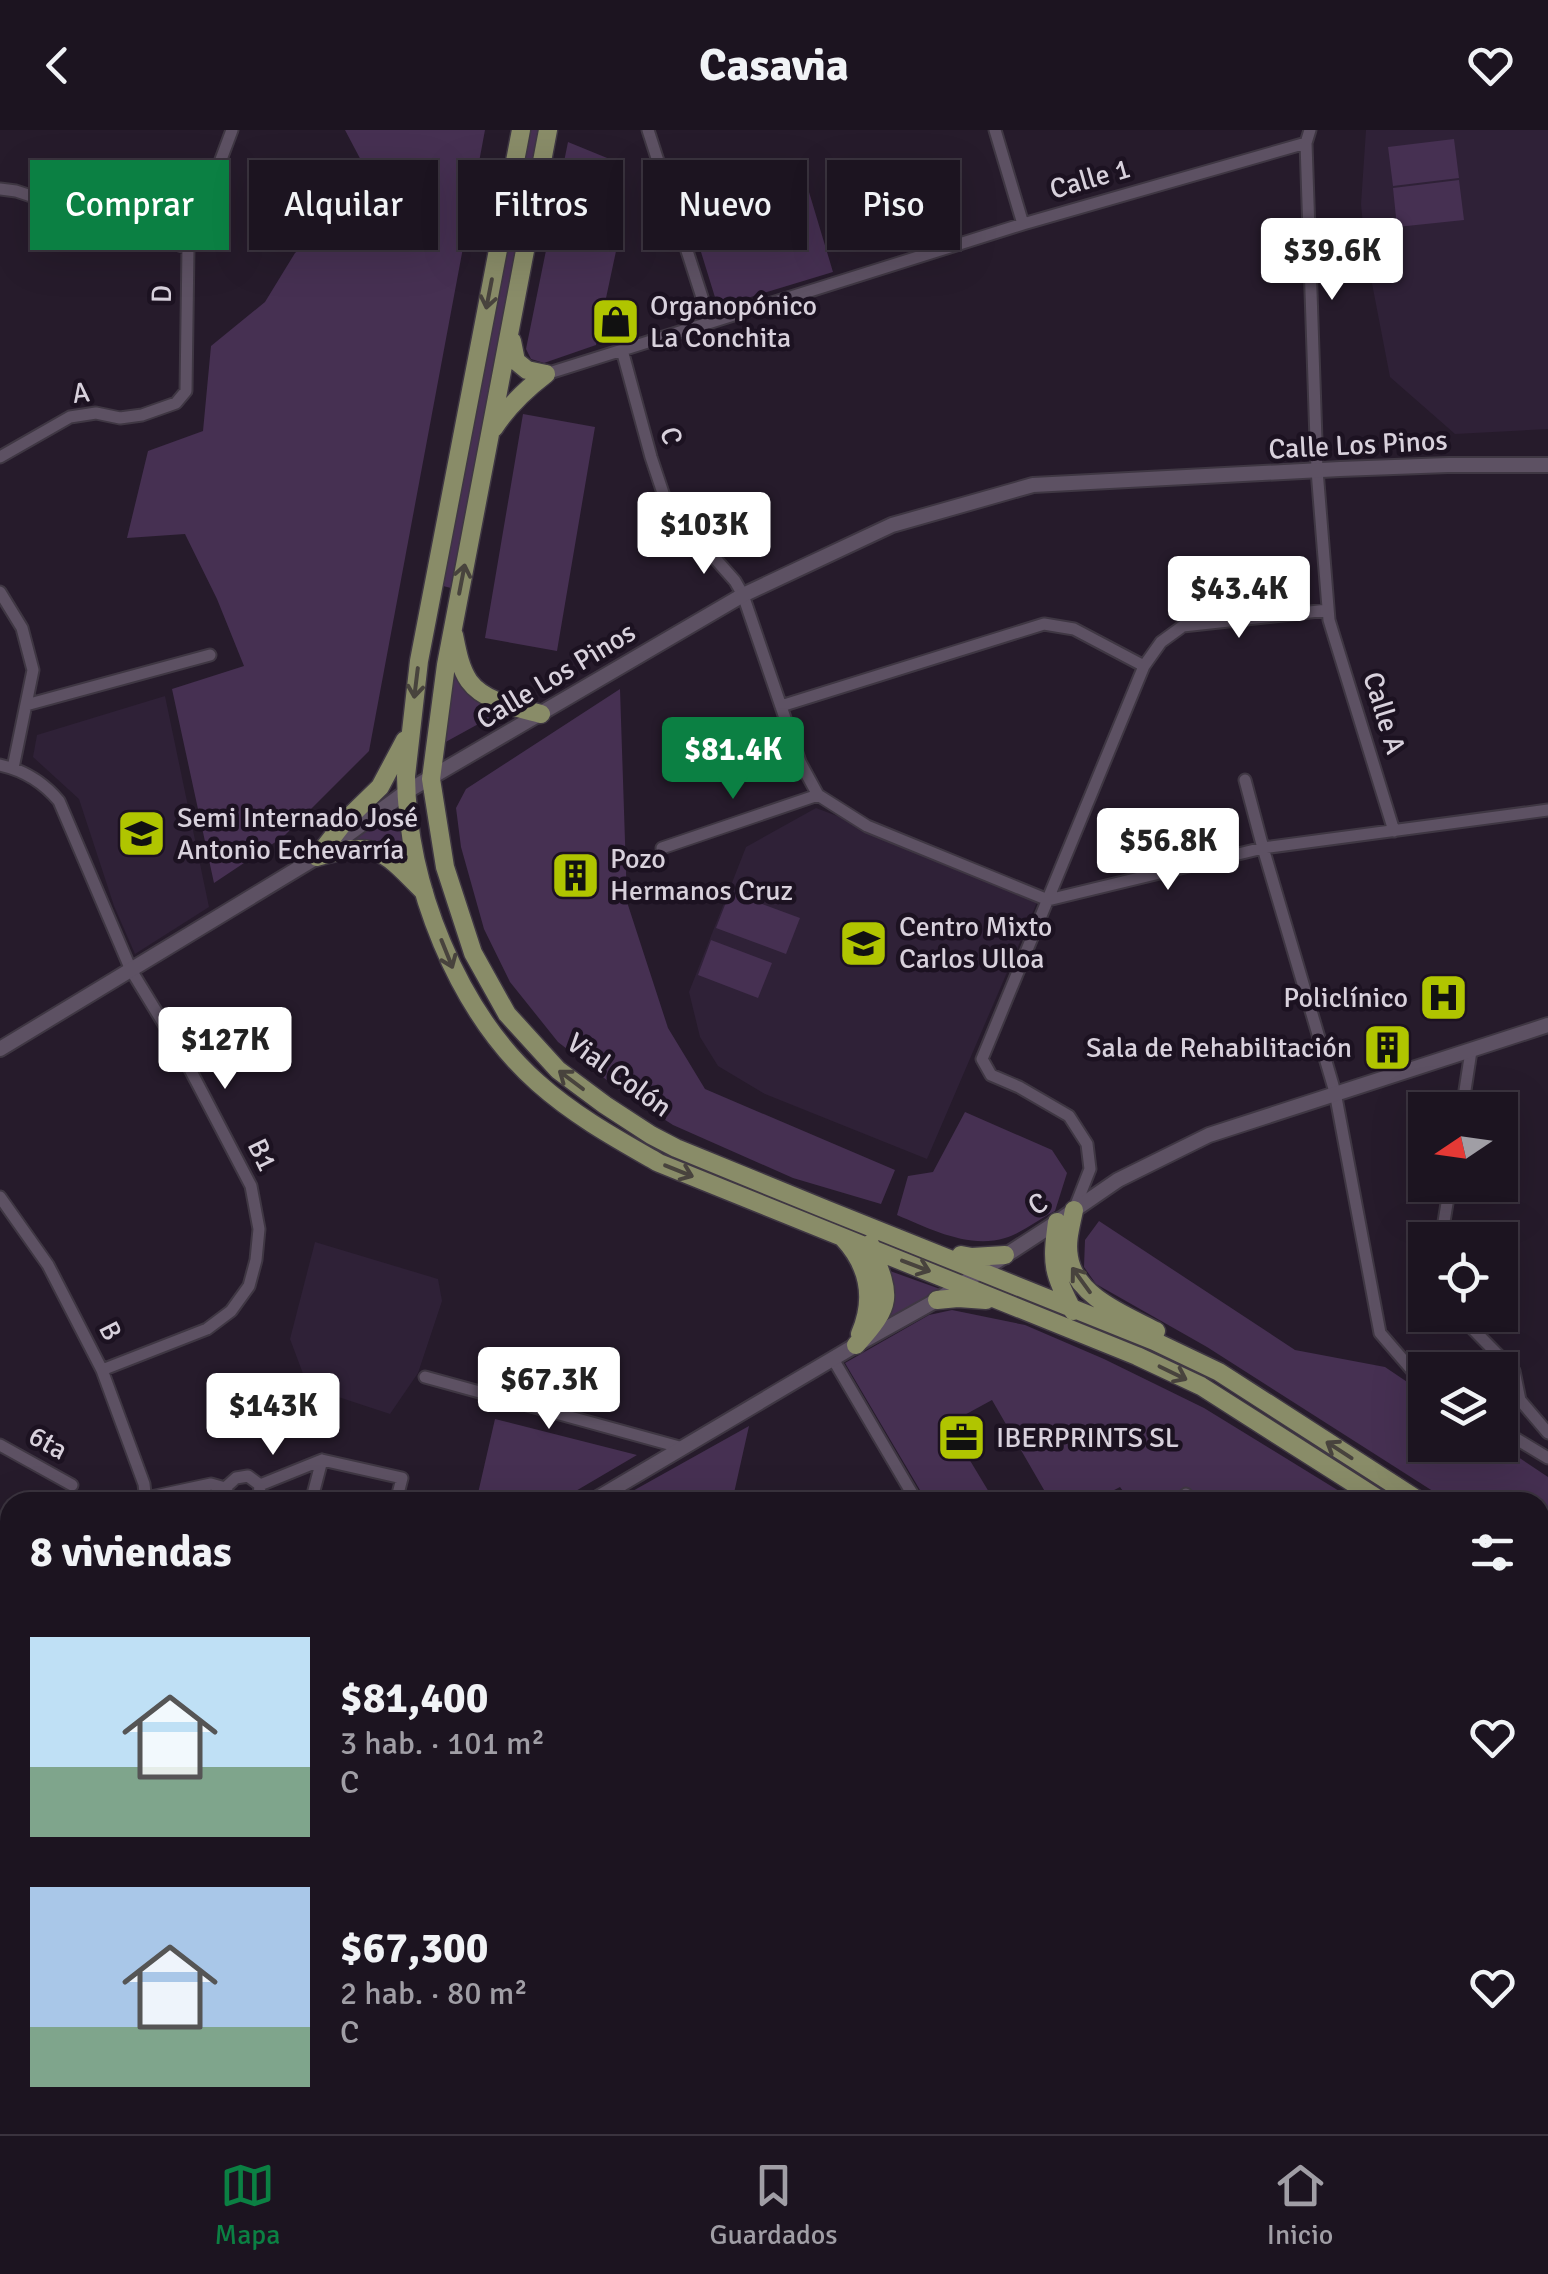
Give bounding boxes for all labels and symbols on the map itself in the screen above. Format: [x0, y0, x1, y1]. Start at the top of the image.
street label: Calle 1 [1046, 151, 1134, 207]
pin: $39.6K [1251, 218, 1413, 303]
one-way arrow [479, 278, 498, 310]
street label: D [145, 285, 179, 303]
place label: Organopónico La Conchita [650, 289, 817, 355]
shop icon: Organopónico La Conchita [589, 296, 641, 348]
street label: A [70, 375, 92, 411]
street label: C [652, 423, 690, 449]
street label: Calle Los Pinos [1268, 423, 1448, 467]
pin: $103K [634, 492, 774, 577]
pin: $43.4K [1158, 556, 1320, 641]
one-way arrow [453, 563, 472, 596]
street label: Calle Los Pinos [470, 615, 642, 737]
one-way arrow [407, 666, 425, 698]
street label: Calle A [1355, 668, 1413, 758]
pin: $81.4K [652, 717, 814, 802]
place label: Semi Internado José Antonio Echevarría [177, 801, 418, 867]
school or university icon: Semi Internado José Antonio Echevarría [116, 808, 168, 860]
pin: $56.8K [1087, 808, 1249, 893]
place label: Pozo Hermanos Cruz [610, 842, 793, 908]
building icon: Pozo Hermanos Cruz [549, 849, 601, 901]
place label: Centro Mixto Carlos Ulloa [899, 910, 1052, 976]
school or university icon: Centro Mixto Carlos Ulloa [838, 917, 890, 969]
one-way arrow [439, 938, 457, 969]
hospital icon: Policlínico [1417, 972, 1469, 1024]
place label: Policlínico [1283, 981, 1408, 1015]
pin: $127K [155, 1007, 295, 1092]
building icon: Sala de Rehabilitación [1361, 1022, 1413, 1074]
street label: Vial Colón [560, 1026, 678, 1124]
place label: Sala de Rehabilitación [1086, 1031, 1352, 1065]
one-way arrow [558, 1069, 585, 1090]
north arrow [1408, 1092, 1518, 1202]
street label: B1 [240, 1133, 284, 1177]
one-way arrow [663, 1163, 694, 1181]
street label: C [1022, 1185, 1054, 1223]
one-way arrow [900, 1258, 931, 1276]
one-way arrow [1071, 1267, 1092, 1294]
street label: B [91, 1316, 129, 1346]
pin: $67.3K [468, 1347, 630, 1432]
one-way arrow [1158, 1365, 1188, 1384]
pin: $143K [203, 1373, 343, 1458]
office icon: IBERPRINTS SL [935, 1412, 987, 1464]
street label: 6ta [23, 1419, 73, 1467]
place label: IBERPRINTS SL [996, 1421, 1179, 1455]
one-way arrow [1326, 1439, 1354, 1460]

